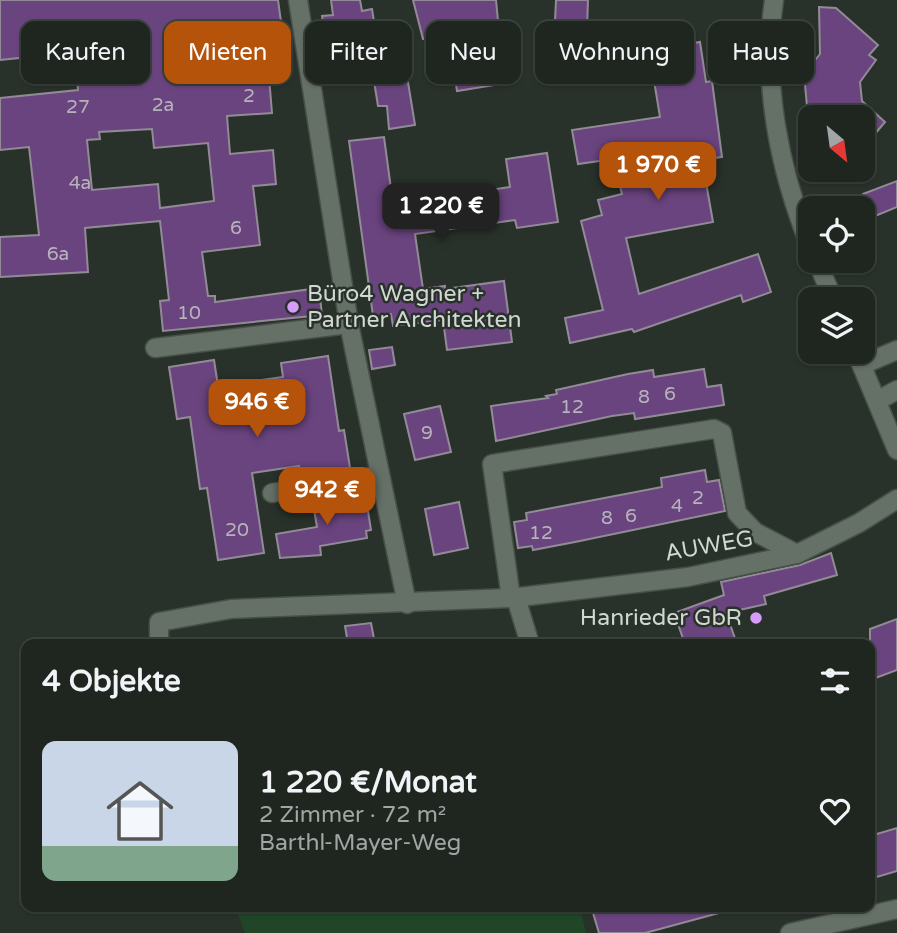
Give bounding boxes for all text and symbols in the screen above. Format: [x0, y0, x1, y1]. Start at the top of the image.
chip: Kaufen [21, 21, 150, 84]
chip: Mieten [164, 21, 291, 84]
chip: Filter [305, 21, 412, 84]
chip: Neu [426, 21, 521, 84]
chip: Wohnung [535, 21, 694, 84]
chip: Haus [708, 21, 814, 84]
house number: 2 [243, 85, 255, 107]
house number: 2a [152, 94, 174, 116]
house number: 27 [66, 96, 90, 118]
north arrow [798, 105, 875, 182]
map controls [798, 105, 875, 364]
pin: 1 970 € [593, 142, 723, 202]
text: 1 970 € [615, 151, 701, 179]
house number: 4a [69, 172, 91, 194]
pin: 1 220 € [376, 184, 506, 243]
text: 1 220 € [398, 192, 484, 220]
button: locate [798, 196, 875, 273]
house number: 6 [230, 217, 242, 239]
house number: 6a [47, 243, 69, 265]
place label: Büro4 Wagner + Partner Architekten [307, 280, 522, 334]
button: layers [798, 287, 875, 364]
marker: Büro4 Wagner + Partner Architekten [285, 299, 301, 315]
house number: 10 [177, 302, 201, 324]
pin: 946 € [208, 380, 306, 439]
house number: 6 [664, 383, 676, 405]
house number: 8 [638, 386, 650, 408]
text: 946 € [225, 388, 290, 416]
house number: 12 [560, 396, 584, 418]
house number: 9 [421, 422, 433, 444]
pin: 942 € [278, 468, 376, 527]
text: 942 € [295, 476, 360, 504]
house number: 2 [692, 487, 704, 509]
house number: 4 [671, 495, 683, 517]
house number: 6 [625, 505, 637, 527]
house number: 8 [601, 507, 613, 529]
house number: 20 [225, 519, 249, 541]
house number: 12 [529, 522, 553, 544]
street label: AUWEG [663, 524, 755, 568]
place label: Hanrieder GbR [580, 604, 742, 632]
marker: Hanrieder GbR [748, 610, 764, 626]
icon: filters [816, 662, 854, 700]
text: 4 Objekte [42, 663, 181, 700]
text: 1 220 €/Monat [259, 764, 477, 801]
icon: home [98, 769, 182, 853]
icon: heart [816, 792, 854, 830]
text: 2 Zimmer · 72 m² [259, 801, 446, 829]
text: Barthl-Mayer-Weg [259, 829, 461, 857]

